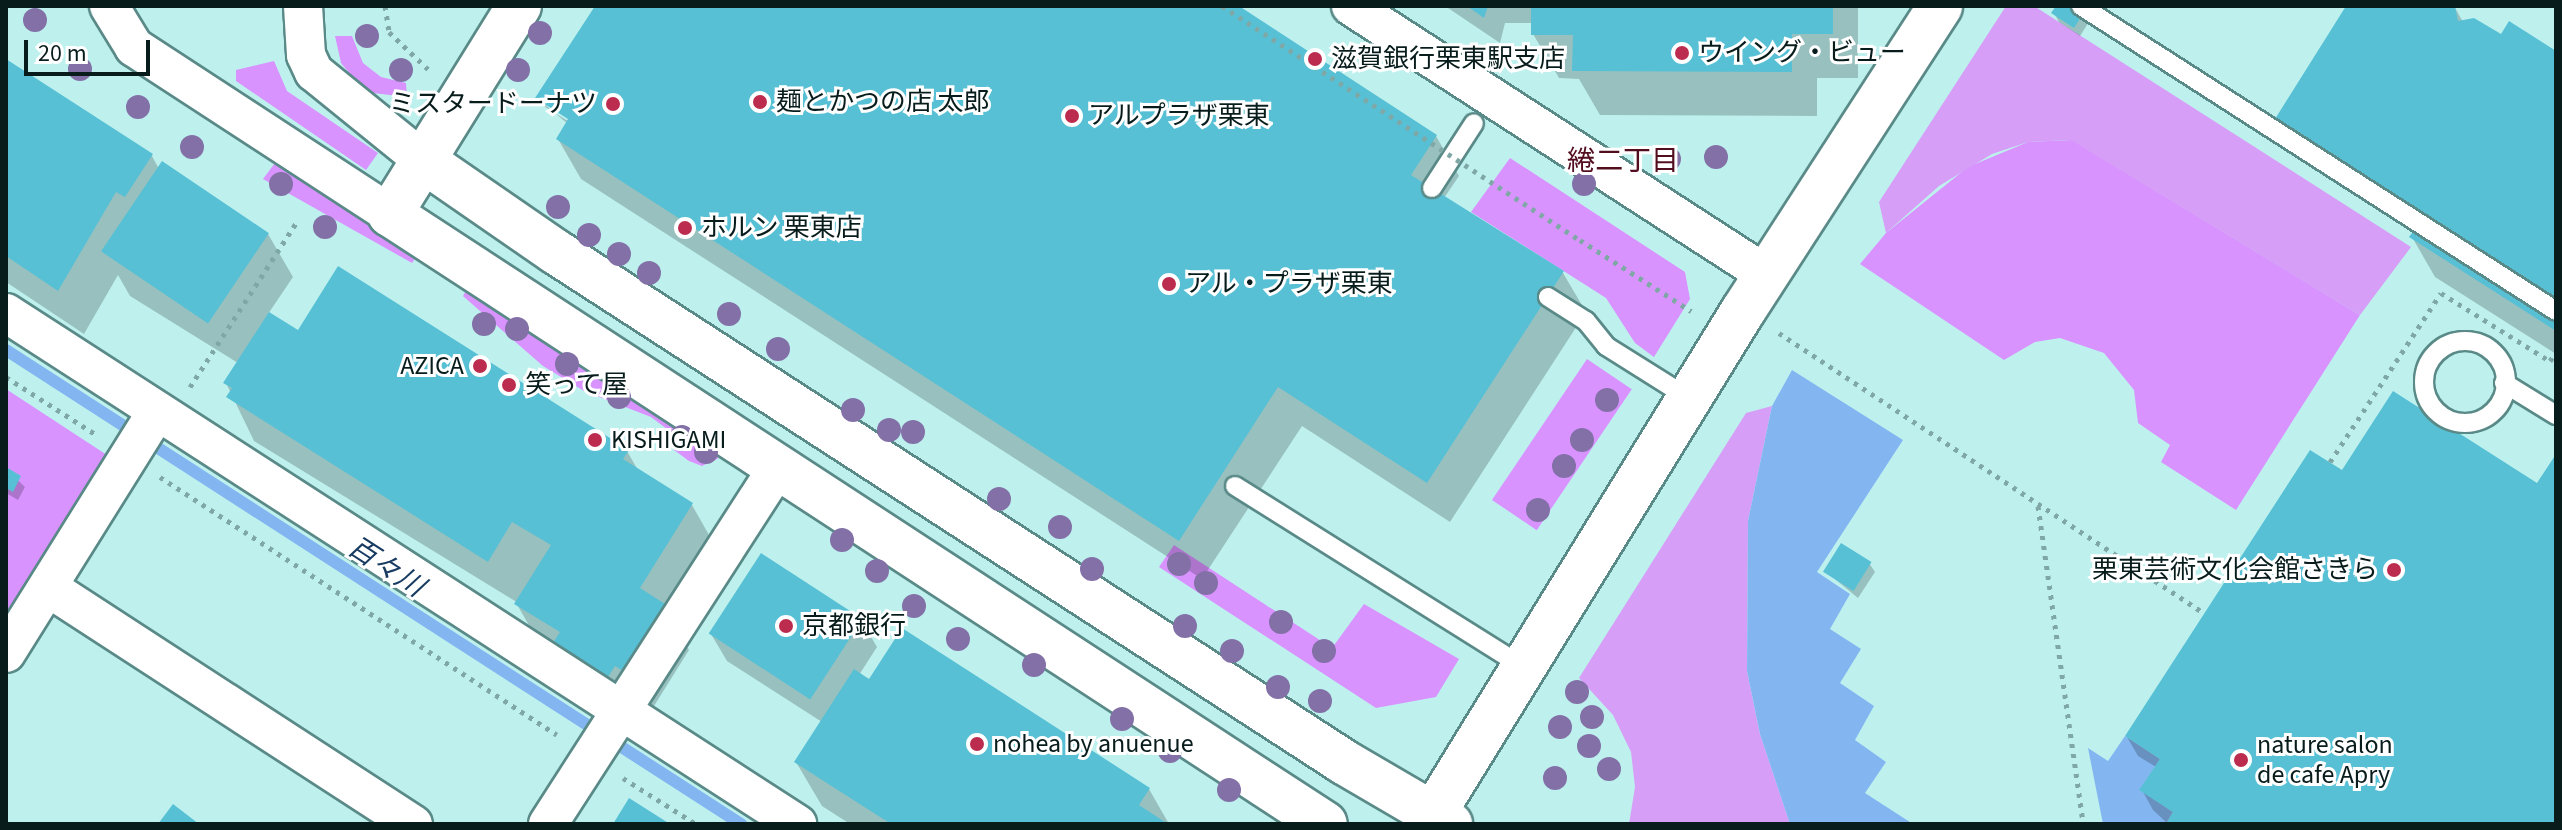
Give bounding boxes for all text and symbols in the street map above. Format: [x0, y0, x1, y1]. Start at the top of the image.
scale bar [28, 24, 154, 74]
text: 20 m [38, 36, 87, 71]
place label: ウイング・ビュー [1698, 37, 1906, 69]
place label: 滋賀銀行栗東駅支店 [1331, 43, 1565, 75]
marker: ウイング・ビュー [1673, 44, 1691, 62]
marker: 滋賀銀行栗東駅支店 [1306, 50, 1324, 68]
place label: 麺とかつの店 太郎 [776, 86, 989, 118]
place label: ミスタードーナツ [389, 88, 597, 120]
marker: 麺とかつの店 太郎 [751, 93, 769, 111]
marker: ミスタードーナツ [604, 95, 622, 113]
place label: アルプラザ栗東 [1088, 100, 1270, 132]
marker: アルプラザ栗東 [1063, 107, 1081, 125]
district label: 綣二丁目 [1567, 144, 1679, 178]
place label: ホルン 栗東店 [701, 212, 862, 244]
marker: ホルン 栗東店 [676, 219, 694, 237]
place label: アル・プラザ栗東 [1185, 268, 1393, 300]
marker: アル・プラザ栗東 [1160, 275, 1178, 293]
place label: AZICA [400, 350, 464, 382]
marker: AZICA [471, 357, 489, 375]
place label: 笑って屋 [525, 369, 629, 401]
marker: 笑って屋 [500, 376, 518, 394]
place label: KISHIGAMI [611, 424, 726, 456]
marker: KISHIGAMI [586, 431, 604, 449]
water label: 百々川 [342, 530, 430, 604]
place label: 栗東芸術文化会館さきら [2092, 554, 2378, 586]
marker: 栗東芸術文化会館さきら [2385, 561, 2403, 579]
place label: 京都銀行 [802, 610, 906, 642]
marker: 京都銀行 [777, 617, 795, 635]
place label: nohea by anuenue [993, 728, 1194, 760]
place label: nature salon de cafe Apry [2257, 729, 2393, 790]
marker: nohea by anuenue [968, 735, 986, 753]
marker: nature salon de cafe Apry [2232, 751, 2250, 769]

